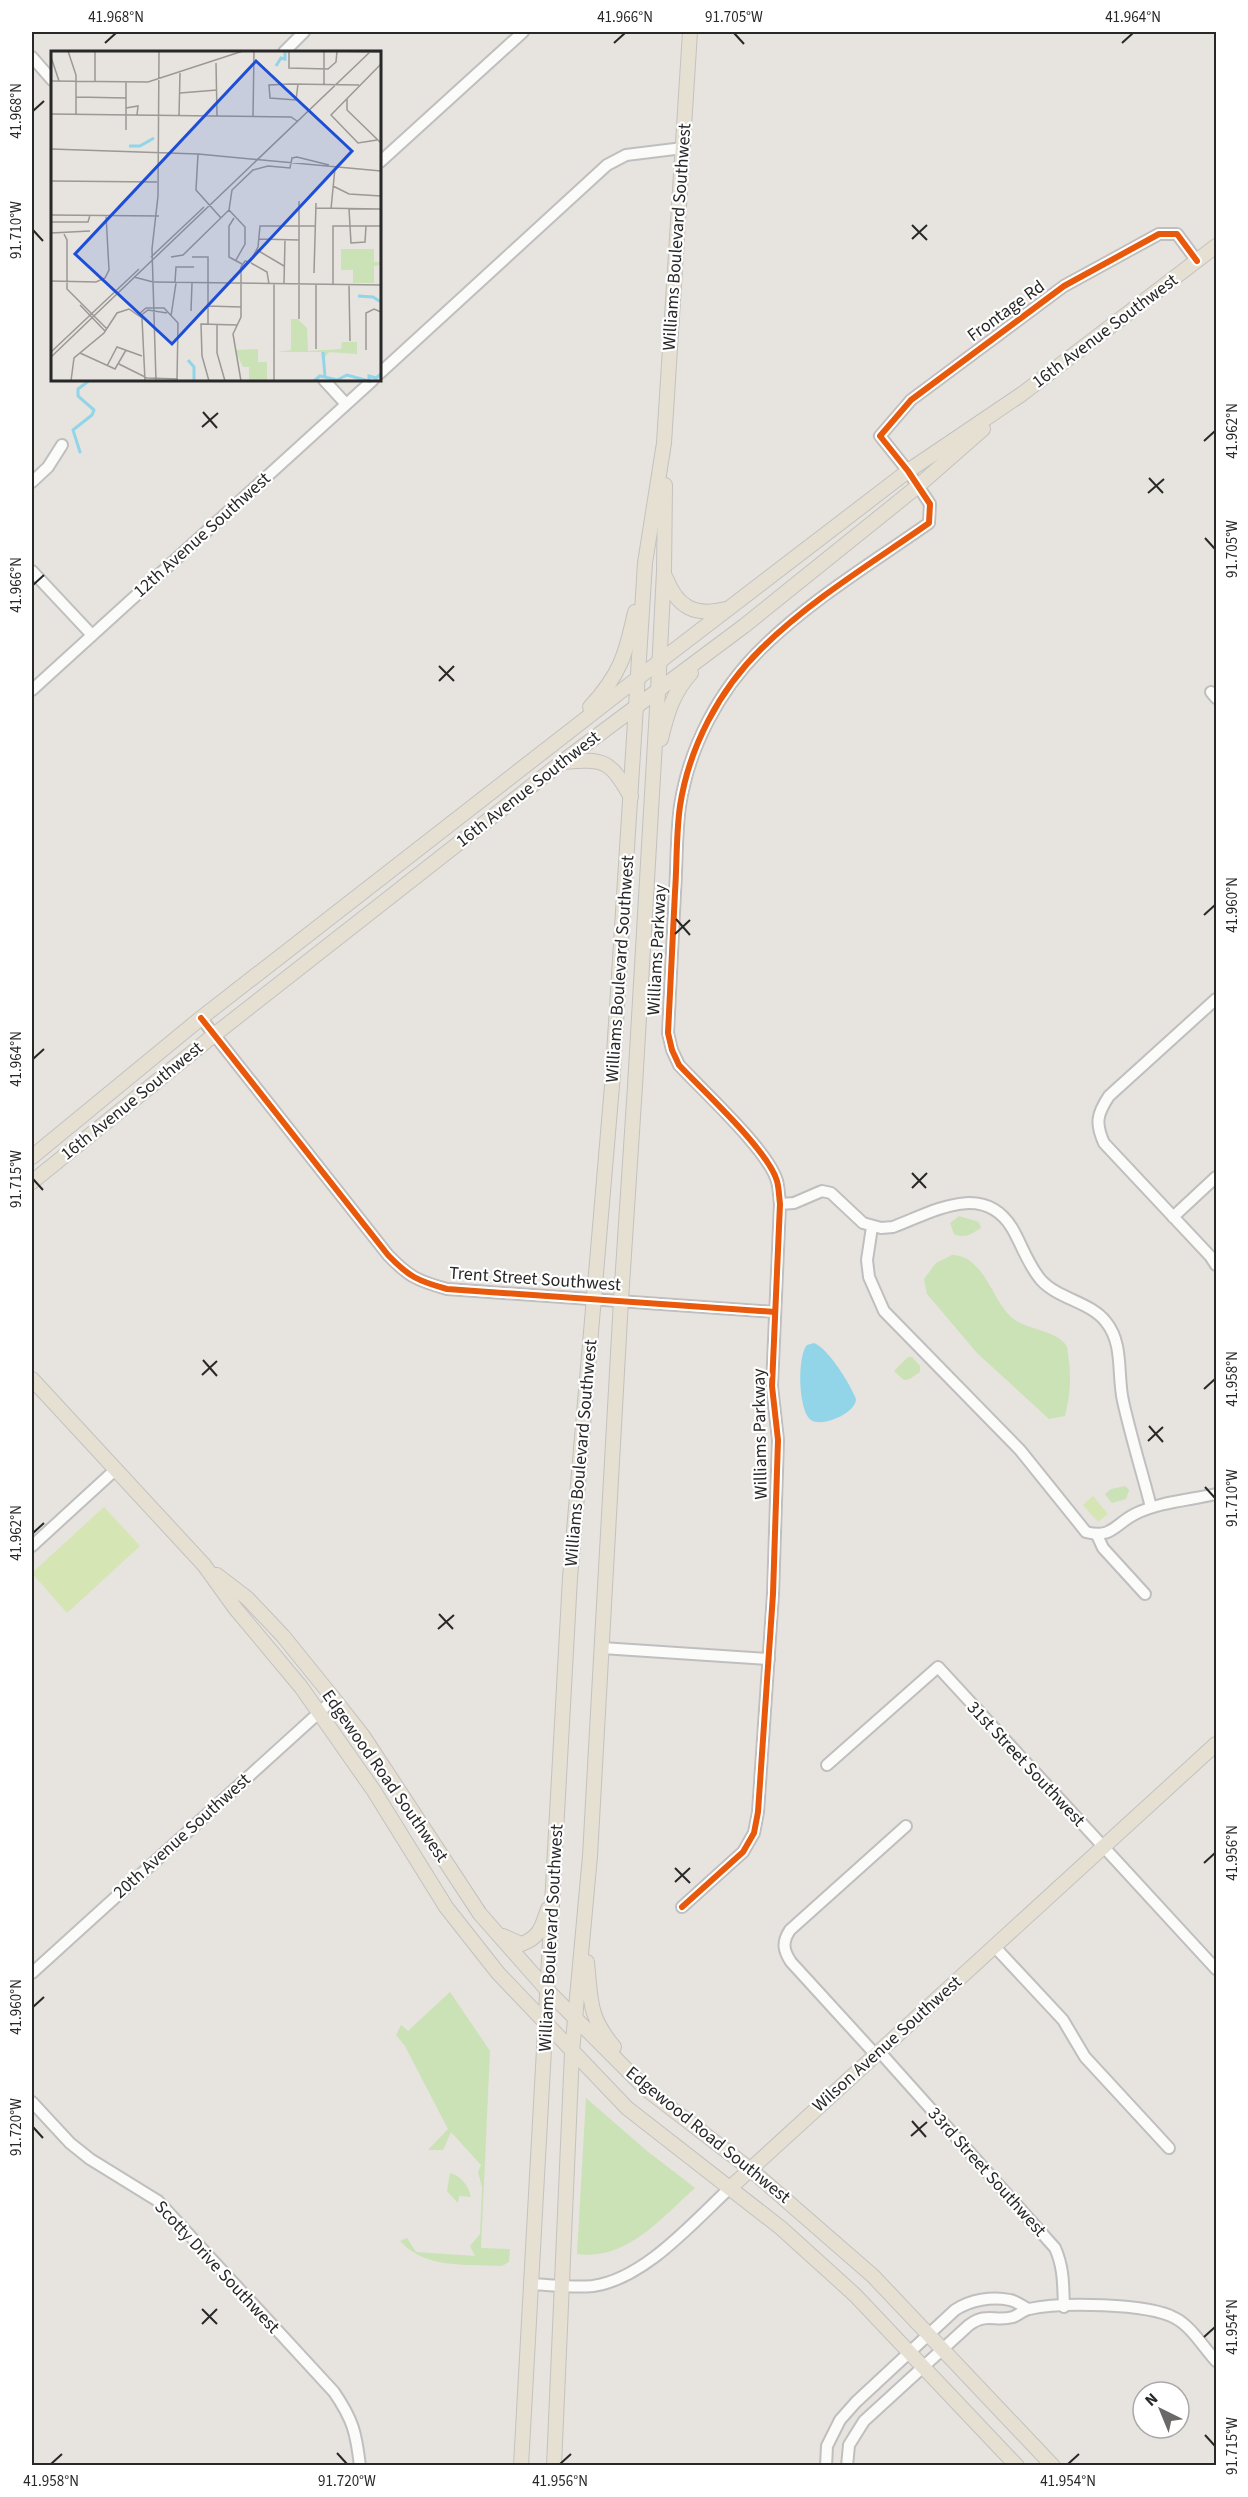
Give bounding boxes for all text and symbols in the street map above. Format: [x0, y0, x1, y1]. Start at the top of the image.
text: 41.968°N [88, 7, 144, 28]
text: 41.966°N [597, 7, 653, 28]
text: 91.705°W [705, 7, 763, 28]
text: 41.964°N [1105, 7, 1161, 28]
inset map [51, 51, 381, 381]
text: 41.968°N [6, 83, 27, 139]
street label: Williams Boulevard Southwest [657, 122, 697, 352]
text: 91.710°W [6, 201, 27, 259]
street label: 16th Avenue Southwest [1027, 268, 1183, 394]
street label: Frontage Rd [962, 274, 1050, 348]
text: 41.962°N [1222, 403, 1243, 459]
street label: 12th Avenue Southwest [128, 467, 276, 603]
text: 91.705°W [1222, 520, 1243, 578]
text: 41.966°N [6, 557, 27, 613]
street label: 16th Avenue Southwest [451, 725, 605, 853]
street label: Williams Boulevard Southwest [600, 854, 640, 1084]
text: 41.960°N [1222, 877, 1243, 933]
street label: Williams Parkway [641, 883, 673, 1016]
text: 41.964°N [6, 1031, 27, 1087]
street label: 16th Avenue Southwest [56, 1036, 208, 1166]
text: 91.715°W [6, 1150, 27, 1208]
street label: Trent Street Southwest [448, 1261, 622, 1297]
street label: Williams Boulevard Southwest [559, 1338, 603, 1568]
text: 41.958°N [1222, 1351, 1243, 1407]
street label: Williams Parkway [746, 1368, 774, 1500]
text: 91.710°W [1222, 1469, 1243, 1527]
text: 41.962°N [6, 1505, 27, 1561]
street label: Edgewood Road Southwest [316, 1685, 454, 1867]
street label: 31st Street Southwest [961, 1696, 1091, 1832]
street label: 20th Avenue Southwest [108, 1768, 256, 1904]
street label: Williams Boulevard Southwest [533, 1824, 569, 2052]
text: 41.956°N [1222, 1825, 1243, 1881]
street label: Wilson Avenue Southwest [807, 1970, 967, 2118]
text: 41.960°N [6, 1979, 27, 2035]
street label: Edgewood Road Southwest [620, 2061, 796, 2209]
text: 91.720°W [6, 2098, 27, 2156]
street label: 33rd Street Southwest [922, 2102, 1052, 2242]
street label: Scotty Drive Southwest [149, 2195, 285, 2339]
text: 41.954°N [1222, 2299, 1243, 2355]
north arrow [1131, 2380, 1191, 2440]
text: N [1140, 2388, 1163, 2411]
text: 91.715°W [1222, 2417, 1243, 2475]
text: 41.958°N [23, 2471, 79, 2492]
text: 91.720°W [318, 2471, 376, 2492]
text: 41.956°N [532, 2471, 588, 2492]
text: 41.954°N [1040, 2471, 1096, 2492]

